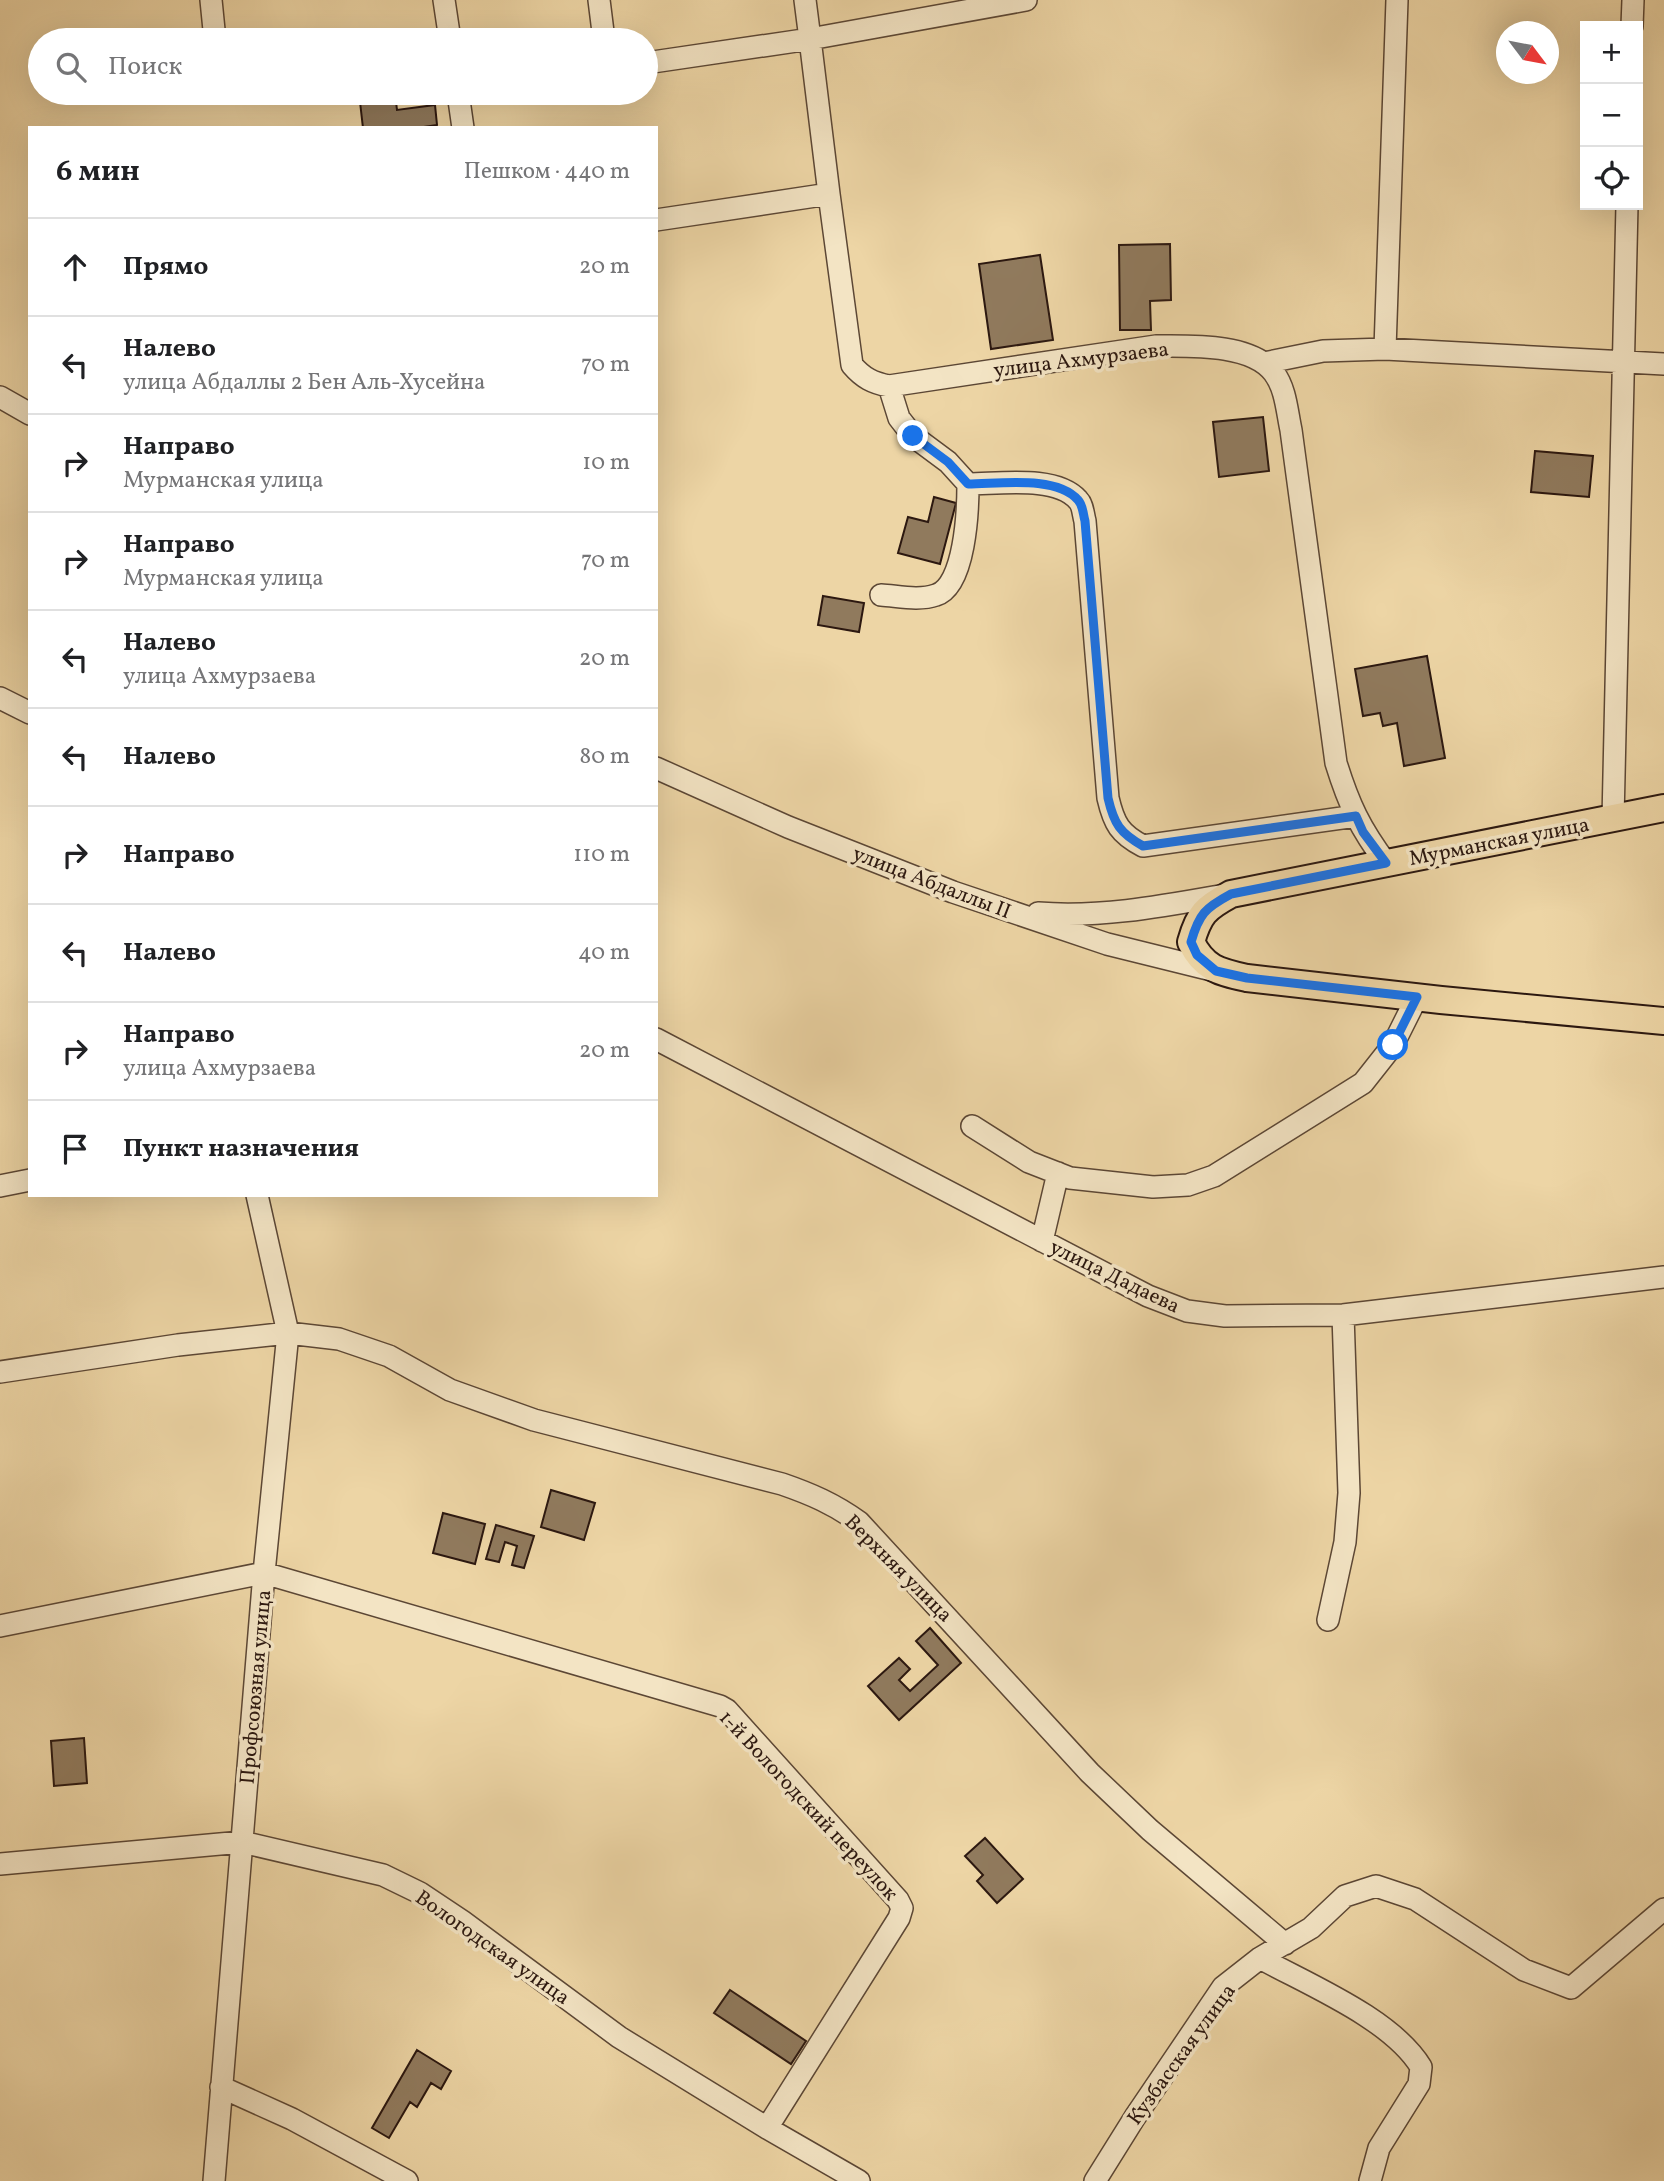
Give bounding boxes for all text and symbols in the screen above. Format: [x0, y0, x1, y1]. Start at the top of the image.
north arrow [1496, 21, 1559, 84]
map controls [1580, 21, 1643, 210]
button: + [1580, 21, 1643, 84]
search box [28, 28, 658, 105]
icon: search [52, 48, 90, 86]
text: Поиск [108, 49, 182, 85]
button: − [1580, 84, 1643, 147]
button: locate [1580, 147, 1643, 210]
text: 6 мин [56, 151, 140, 193]
text: Пешком · 440 m [464, 156, 630, 188]
icon: ahead [56, 248, 94, 286]
text: Прямо [123, 249, 208, 285]
text: 20 m [579, 251, 630, 283]
text: Налево [123, 331, 216, 367]
street label: улица Ахмурзаева [992, 335, 1170, 386]
icon: left [56, 346, 94, 384]
text: 70 m [581, 349, 630, 381]
text: улица Абдаллы 2 Бен Аль-Хусейна [123, 367, 486, 399]
route end [897, 420, 928, 451]
text: Направо [123, 429, 235, 465]
icon: right [56, 444, 94, 482]
text: 10 m [582, 447, 630, 479]
text: Мурманская улица [123, 465, 324, 497]
text: Направо [123, 527, 235, 563]
icon: right [56, 542, 94, 580]
text: 70 m [581, 545, 630, 577]
text: Мурманская улица [123, 563, 324, 595]
text: Налево [123, 625, 216, 661]
icon: left [56, 640, 94, 678]
text: 20 m [579, 643, 630, 675]
text: улица Ахмурзаева [123, 661, 316, 693]
icon: left [56, 738, 94, 776]
text: Налево [123, 739, 216, 775]
text: 80 m [580, 741, 630, 773]
street label: Мурманская улица [1407, 811, 1592, 874]
icon: right [56, 836, 94, 874]
text: Направо [123, 837, 235, 873]
text: 110 m [573, 839, 630, 871]
street label: улица Абдаллы II [848, 840, 1015, 927]
icon: left [56, 934, 94, 972]
text: Налево [123, 935, 216, 971]
text: 40 m [578, 937, 630, 969]
text: Направо [123, 1017, 235, 1053]
route start [1377, 1029, 1408, 1060]
icon: right [56, 1032, 94, 1070]
text: 20 m [579, 1035, 630, 1067]
text: улица Ахмурзаева [123, 1053, 316, 1085]
icon: arrive [56, 1130, 94, 1168]
text: Пункт назначения [123, 1131, 359, 1167]
street label: улица Дадаева [1044, 1233, 1184, 1321]
street label: Верхняя улица [837, 1508, 959, 1630]
street label: Профсоюзная улица [234, 1589, 279, 1786]
street label: 1-й Вологодский переулок [712, 1704, 904, 1908]
street label: Вологодская улица [409, 1884, 575, 2013]
street label: Кузбасская улица [1121, 1978, 1243, 2131]

